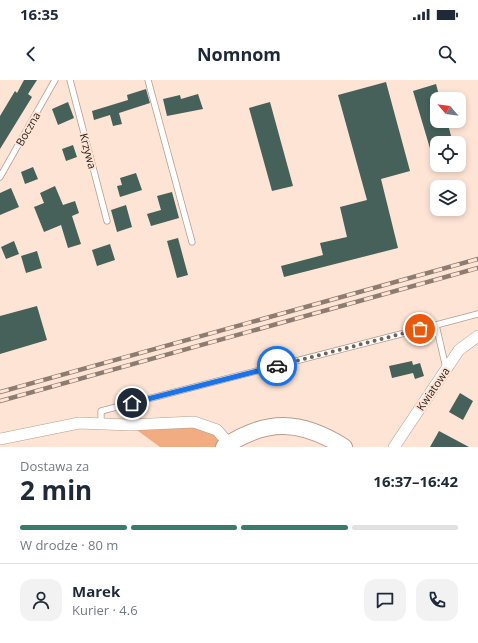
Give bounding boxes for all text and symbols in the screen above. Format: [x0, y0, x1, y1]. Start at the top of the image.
text: 16:35 [20, 4, 59, 24]
text: Nomnom [197, 42, 281, 66]
icon: back [20, 43, 42, 65]
icon: search [436, 43, 458, 65]
north arrow [430, 92, 466, 128]
map controls [430, 92, 466, 216]
street label: Boczna [12, 109, 43, 149]
street label: Krzywa [77, 131, 100, 170]
button: locate [430, 136, 466, 172]
button: layers [430, 180, 466, 216]
pin [403, 312, 437, 346]
icon: bag [409, 318, 431, 340]
courier [257, 346, 297, 386]
icon: car [266, 355, 288, 377]
street label: Kwiatowa [413, 364, 453, 413]
pin [115, 386, 149, 420]
icon: home [121, 392, 143, 414]
text: Dostawa za [20, 457, 89, 475]
text: 16:37–16:42 [373, 471, 458, 491]
text: 2 min [20, 472, 92, 508]
text: W drodze · 80 m [20, 536, 118, 554]
button: person [20, 579, 62, 621]
button: chat [364, 579, 406, 621]
button: phone [416, 579, 458, 621]
text: Marek [72, 581, 120, 601]
text: Kurier · 4.6 [72, 601, 138, 619]

